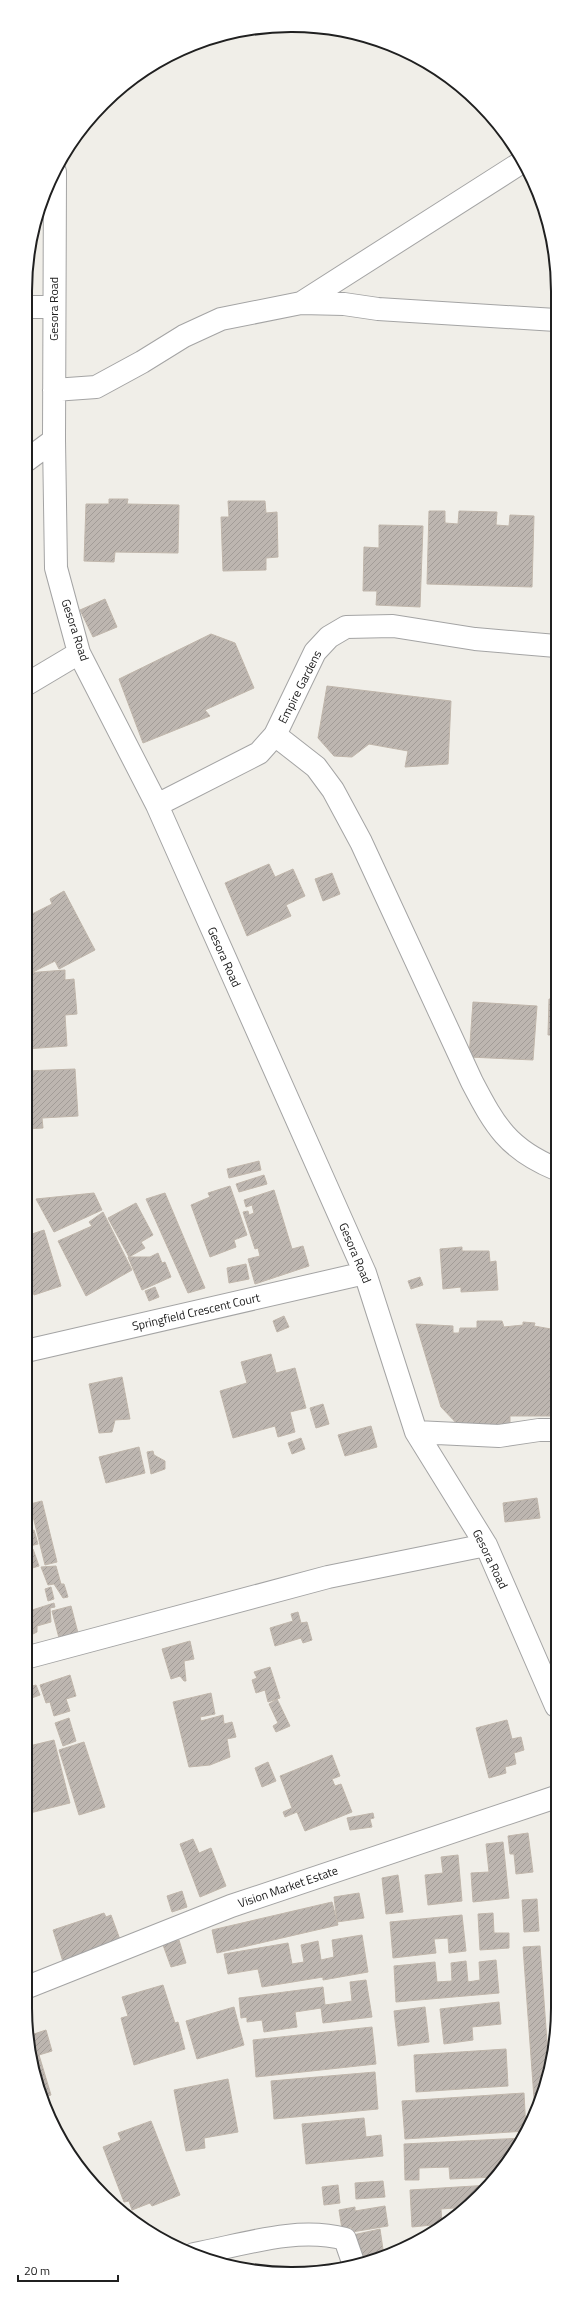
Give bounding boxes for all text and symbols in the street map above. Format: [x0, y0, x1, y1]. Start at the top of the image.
street label: Gesora Road [44, 277, 63, 341]
street label: Gesora Road [57, 596, 94, 663]
street label: Empire Gardens [273, 646, 326, 727]
street label: Gesora Road [203, 924, 246, 990]
street label: Gesora Road [334, 1220, 377, 1286]
street label: Springfield Crescent Court [130, 1287, 262, 1335]
street label: Gesora Road [468, 1526, 513, 1592]
street label: Vision Market Estate [235, 1861, 340, 1913]
scale bar [18, 2257, 118, 2283]
text: 20 m [24, 2261, 50, 2280]

